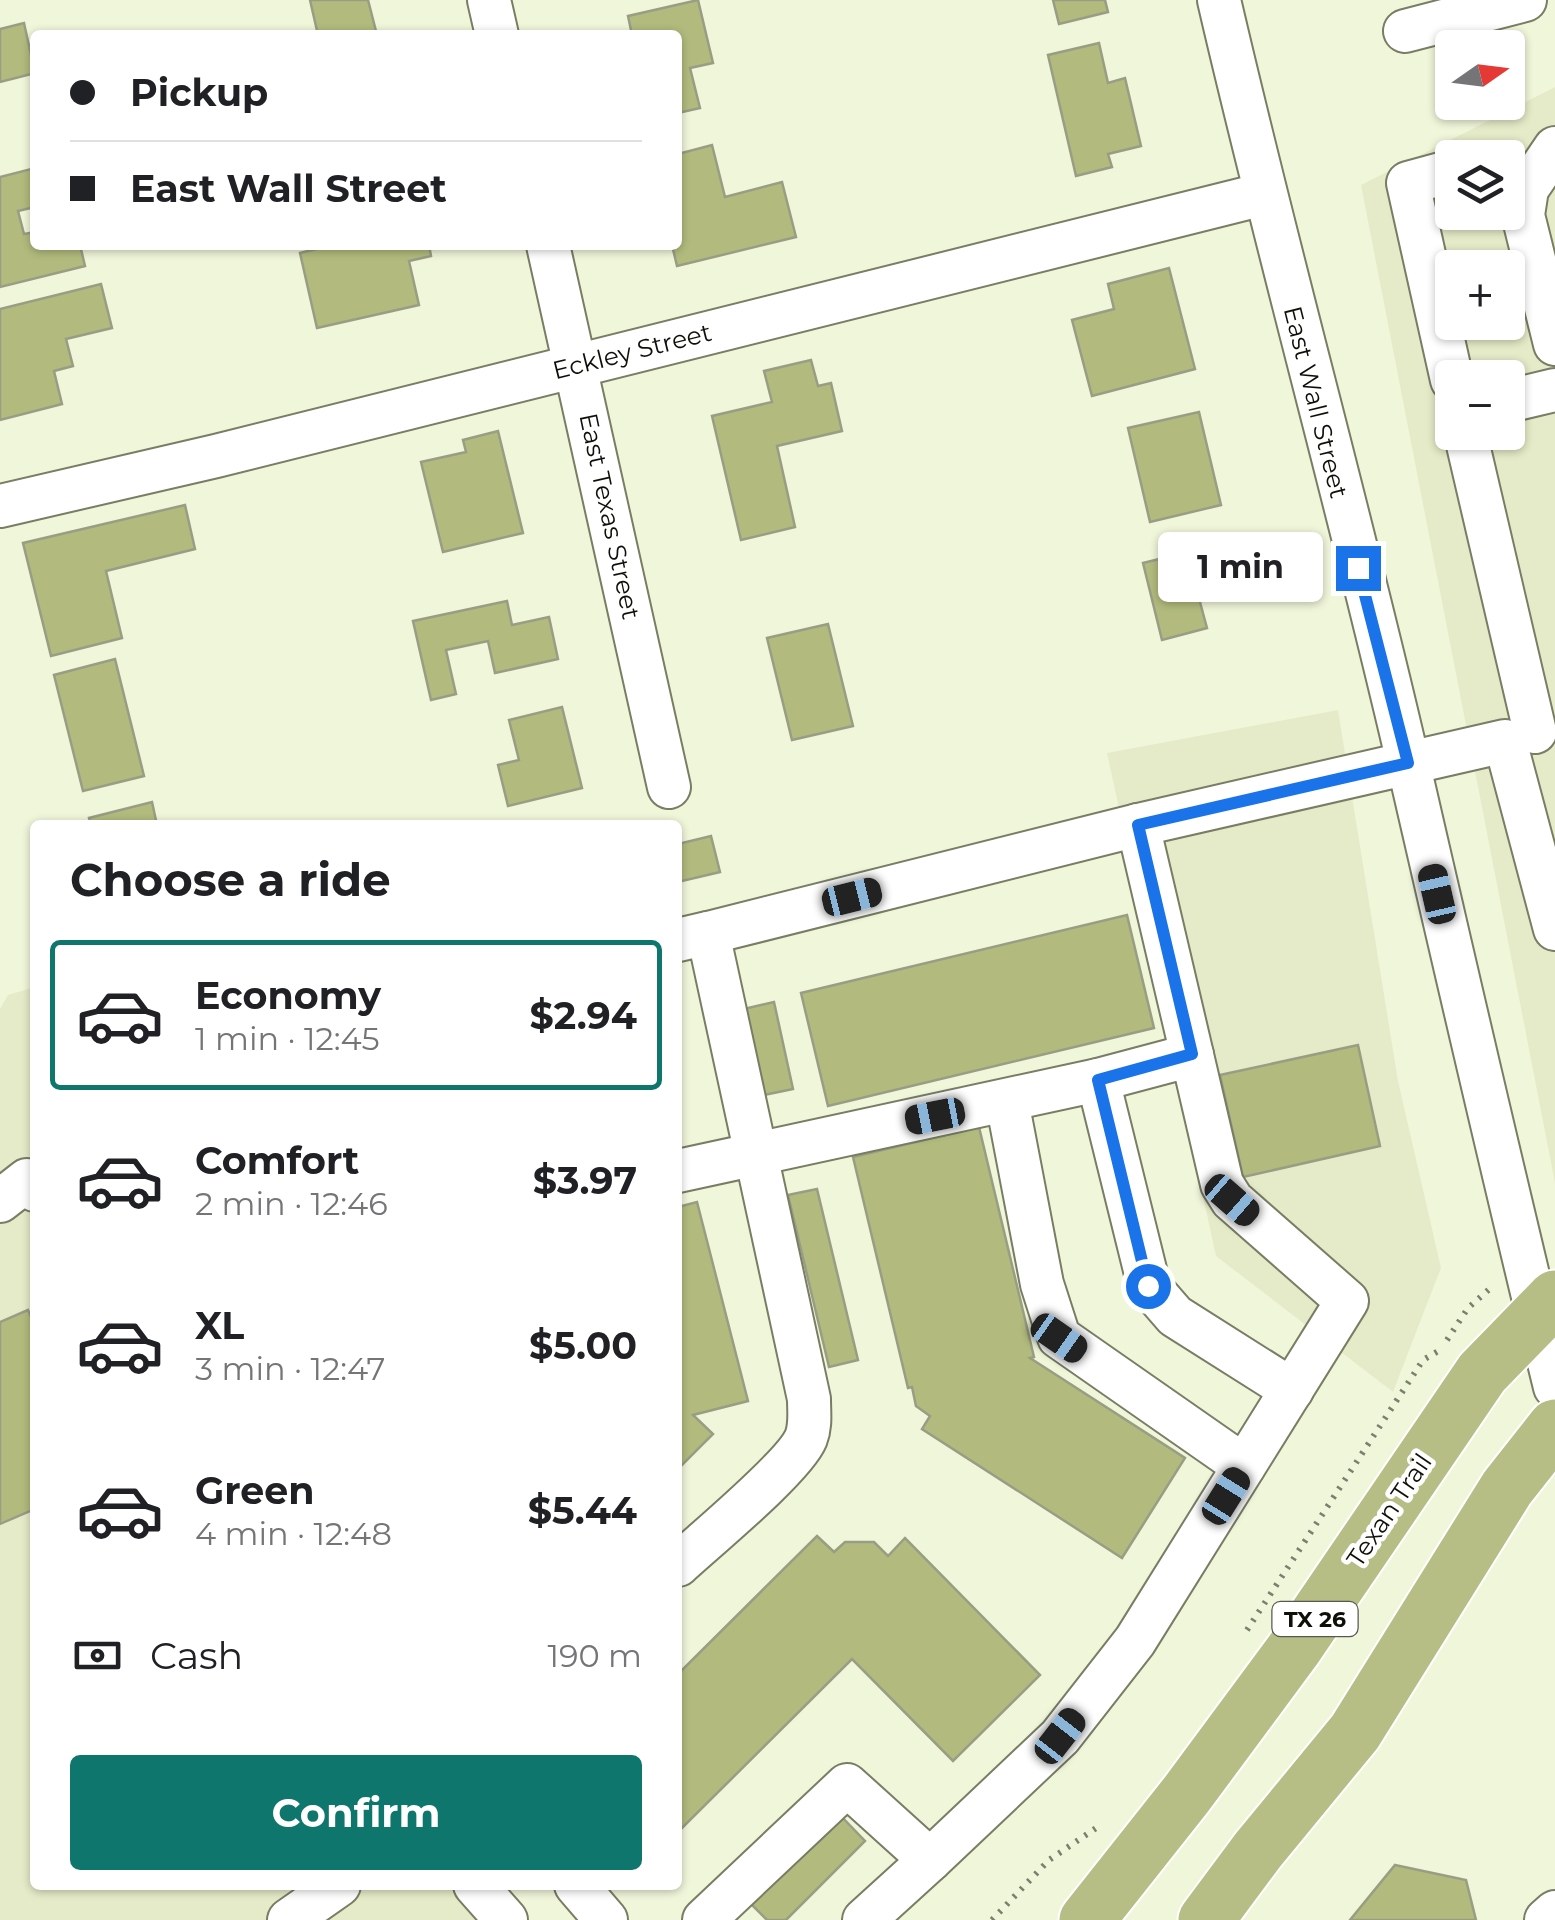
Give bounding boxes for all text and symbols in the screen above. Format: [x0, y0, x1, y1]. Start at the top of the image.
north arrow [1435, 30, 1525, 120]
map controls [1435, 30, 1525, 450]
text: Pickup [130, 69, 268, 116]
button: layers [1435, 140, 1525, 230]
text: East Wall Street [130, 165, 447, 212]
button: + [1435, 250, 1525, 340]
street label: East Wall Street [1278, 303, 1354, 501]
street label: Eckley Street [549, 317, 715, 385]
button: − [1435, 360, 1525, 450]
street label: East Texas Street [573, 410, 647, 622]
callout: 1 min [1158, 533, 1323, 603]
route end [1336, 546, 1381, 591]
text: 1 min [1197, 547, 1284, 586]
text: Choose a ride [70, 852, 391, 907]
car [1416, 861, 1458, 927]
car [819, 875, 885, 919]
icon: car [75, 970, 165, 1060]
text: Economy [195, 972, 381, 1019]
text: $2.94 [530, 992, 637, 1039]
text: 1 min · 12:45 [195, 1019, 380, 1058]
car [903, 1096, 967, 1136]
icon: car [75, 1135, 165, 1225]
text: Comfort [195, 1137, 359, 1184]
text: $3.97 [533, 1157, 637, 1204]
car [1200, 1169, 1264, 1231]
text: 2 min · 12:46 [195, 1184, 388, 1223]
route start [1126, 1264, 1171, 1309]
icon: car [75, 1300, 165, 1390]
text: XL [195, 1302, 244, 1349]
car [1026, 1309, 1092, 1367]
text: $5.00 [529, 1322, 637, 1369]
text: 3 min · 12:47 [195, 1349, 385, 1388]
street label: Texan Trail [1340, 1448, 1438, 1572]
car [1197, 1463, 1255, 1529]
icon: car [75, 1465, 165, 1555]
text: Green [195, 1467, 315, 1514]
text: $5.44 [528, 1487, 637, 1534]
text: 4 min · 12:48 [195, 1514, 392, 1553]
road number: TX 26 [1272, 1602, 1358, 1636]
icon: cash [70, 1628, 125, 1683]
text: Cash [150, 1632, 243, 1679]
text: 190 m [547, 1636, 642, 1675]
car [1030, 1703, 1090, 1769]
button: Confirm [70, 1755, 642, 1870]

